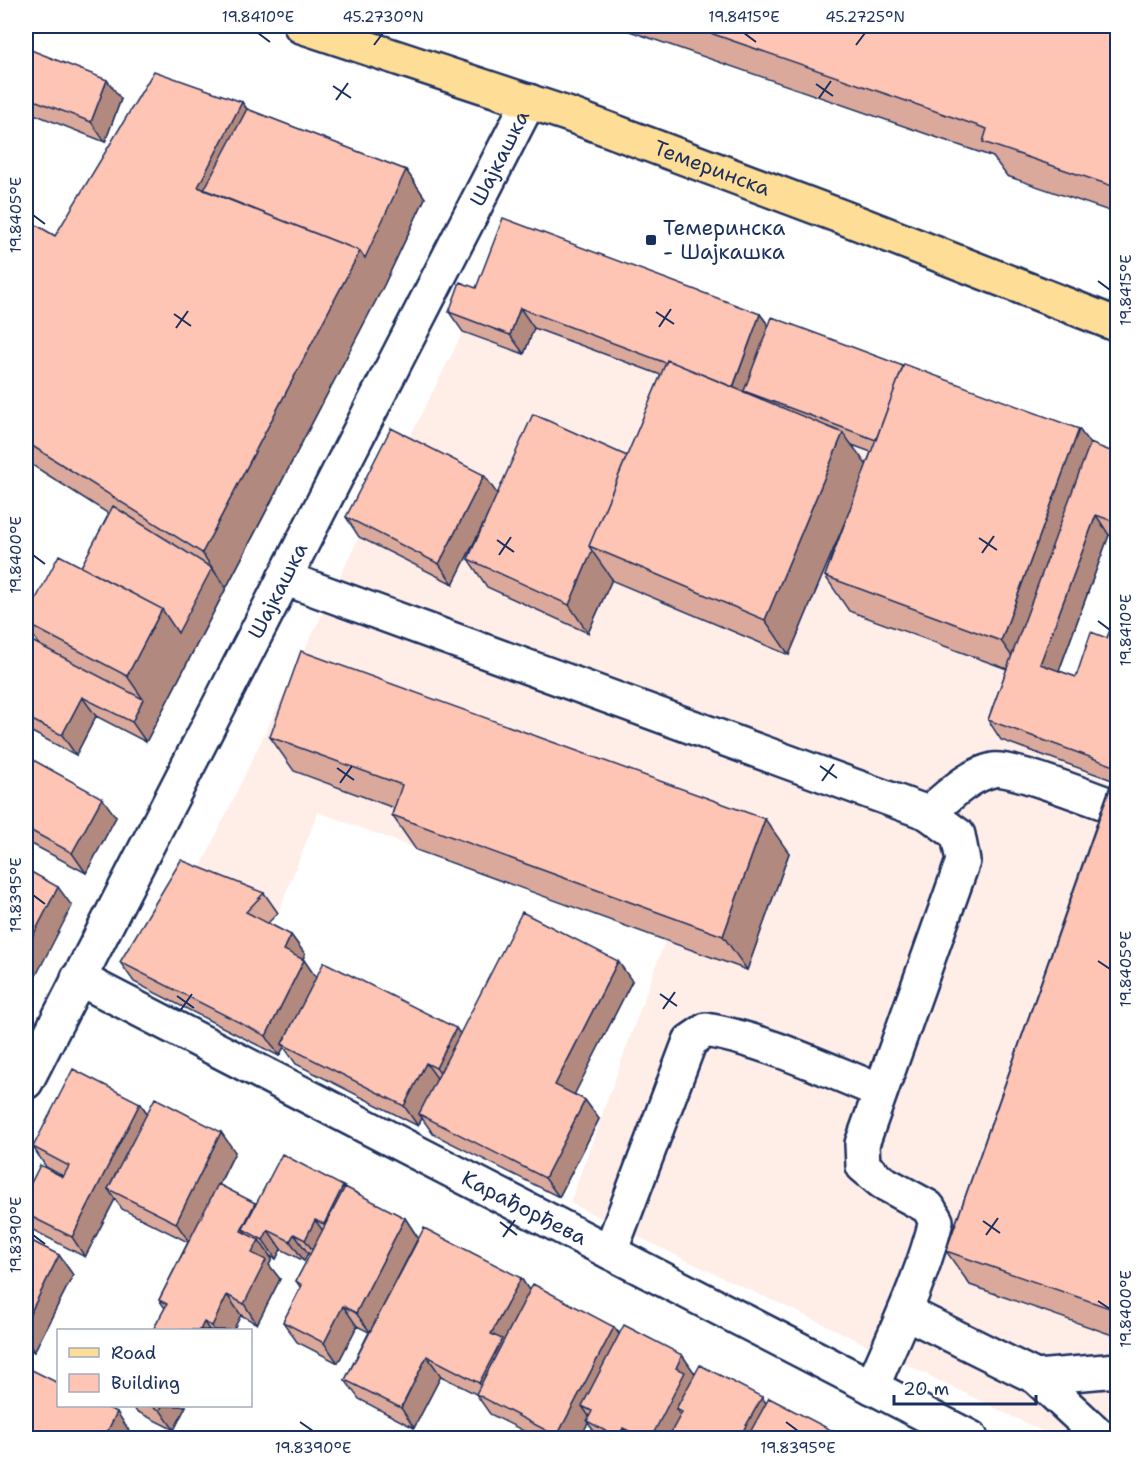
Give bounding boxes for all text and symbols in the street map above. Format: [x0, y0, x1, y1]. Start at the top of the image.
text: 19.8410°E [222, 7, 294, 27]
text: 45.2730°N [342, 7, 424, 27]
text: 19.8415°E [708, 7, 780, 27]
text: 45.2725°N [825, 7, 905, 27]
street label: Шајкашка [463, 105, 536, 211]
street label: Темеринска [650, 134, 774, 203]
text: 19.8405°E [6, 177, 26, 253]
place label: Темеринска - Шајкашка [663, 214, 785, 266]
marker: Темеринска - Шајкашка [644, 233, 658, 247]
text: 19.8415°E [1116, 254, 1136, 326]
text: 19.8400°E [6, 516, 26, 594]
street label: Шајкашка [242, 538, 314, 644]
text: 19.8410°E [1116, 594, 1136, 666]
text: 19.8395°E [6, 857, 26, 933]
text: 19.8405°E [1116, 931, 1136, 1007]
street label: Карађорђева [457, 1164, 592, 1252]
text: 19.8390°E [6, 1197, 26, 1273]
text: 19.8400°E [1116, 1270, 1136, 1348]
legend [57, 1329, 252, 1407]
text: Road [111, 1341, 156, 1365]
scale bar [894, 1368, 1036, 1406]
text: Building [111, 1371, 180, 1395]
text: 20 m [903, 1377, 949, 1401]
text: 19.8390°E [275, 1438, 351, 1458]
text: 19.8395°E [760, 1438, 836, 1458]

